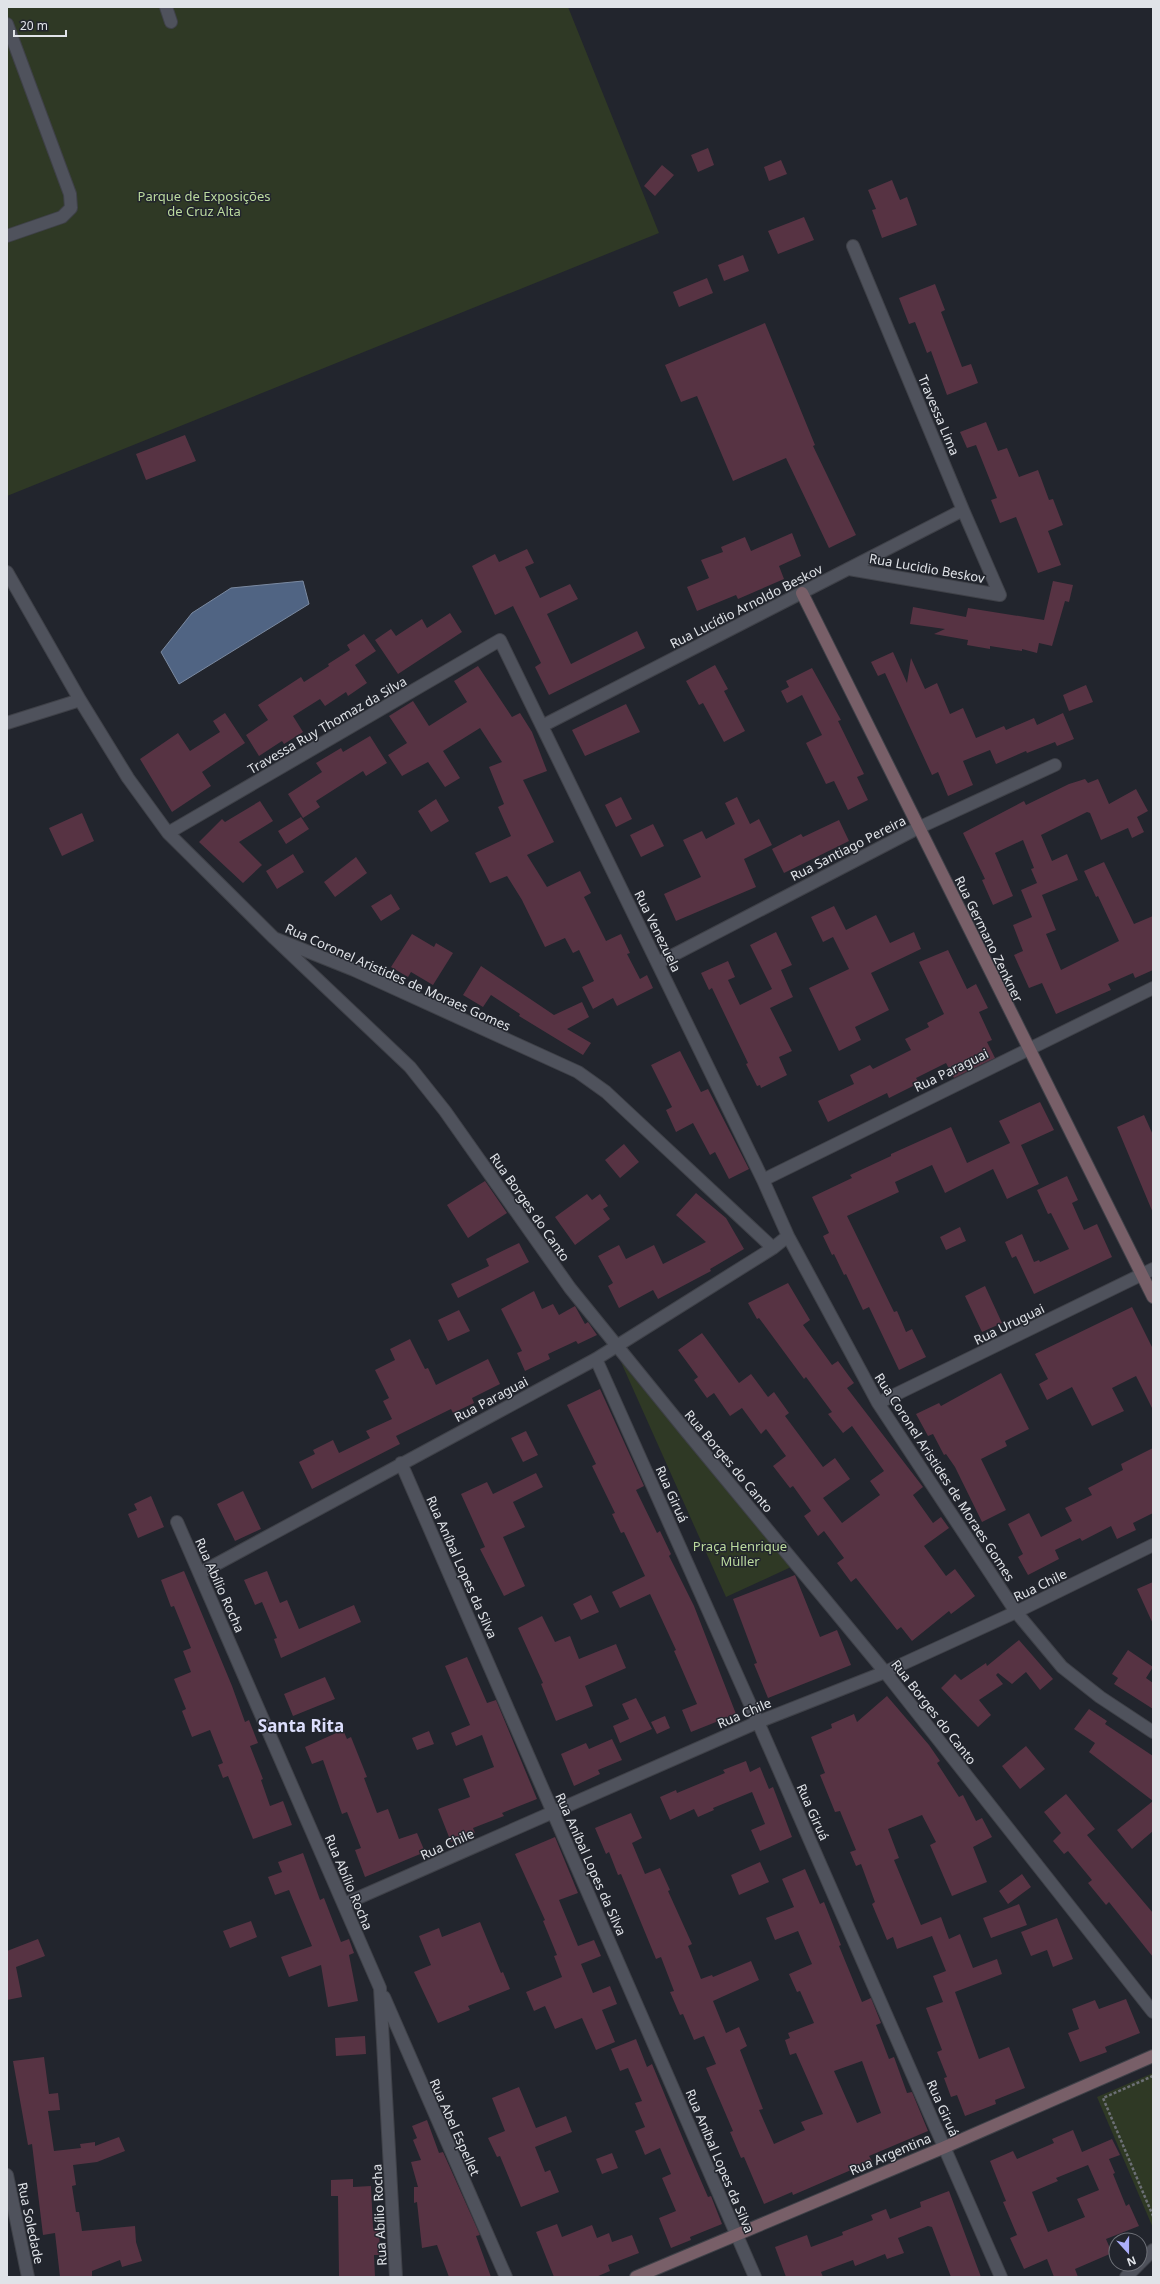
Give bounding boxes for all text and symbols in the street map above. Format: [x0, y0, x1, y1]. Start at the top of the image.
scale bar [14, 12, 66, 38]
text: 20 m [20, 17, 48, 34]
park label: Parque de Exposições de Cruz Alta [138, 187, 270, 220]
street label: Travessa Lima [914, 372, 964, 458]
street label: Rua Lucidio Beskov [868, 549, 987, 587]
street label: Rua Lucídio Arnoldo Beskov [667, 559, 826, 652]
street label: Travessa Ruy Thomaz da Silva [244, 672, 410, 778]
street label: Rua Santiago Pereira [787, 811, 909, 885]
street label: Rua Germano Zenkner [951, 873, 1028, 1006]
street label: Rua Venezuela [630, 887, 686, 975]
street label: Rua Coronel Aristides de Moraes Gomes [282, 919, 514, 1035]
street label: Rua Paraguai [911, 1044, 991, 1096]
street label: Rua Borges do Canto [486, 1149, 574, 1265]
street label: Rua Uruguai [971, 1299, 1047, 1349]
street label: Rua Coronel Aristides de Moraes Gomes [871, 1369, 1019, 1585]
street label: Rua Paraguai [451, 1372, 531, 1426]
street label: Rua Borges do Canto [681, 1406, 777, 1516]
street label: Rua Giruá [652, 1463, 692, 1525]
street label: Rua Aníbal Lopes da Silva [422, 1493, 502, 1641]
street label: Rua Abílio Rocha [191, 1535, 249, 1635]
park label: Praça Henrique Müller [693, 1537, 787, 1570]
street label: Rua Chile [1010, 1564, 1070, 1606]
street label: Rua Borges do Canto [887, 1656, 981, 1768]
street label: Rua Chile [714, 1694, 774, 1732]
district label: Santa Rita [258, 1714, 344, 1737]
street label: Rua Giruá [793, 1781, 833, 1843]
street label: Rua Aníbal Lopes da Silva [551, 1790, 631, 1938]
street label: Rua Chile [417, 1824, 477, 1864]
street label: Rua Abílio Rocha [321, 1832, 377, 1932]
street label: Rua Abel Espellet [425, 2076, 485, 2179]
street label: Rua Giruá [923, 2077, 963, 2139]
street label: Rua Aníbal Lopes da Silva [682, 2086, 758, 2236]
street label: Rua Argentina [846, 2129, 934, 2179]
street label: Rua Abílio Rocha [367, 2164, 391, 2266]
street label: Rua Soledade [14, 2180, 48, 2266]
north arrow [1108, 2232, 1148, 2272]
text: N [1125, 2253, 1139, 2270]

